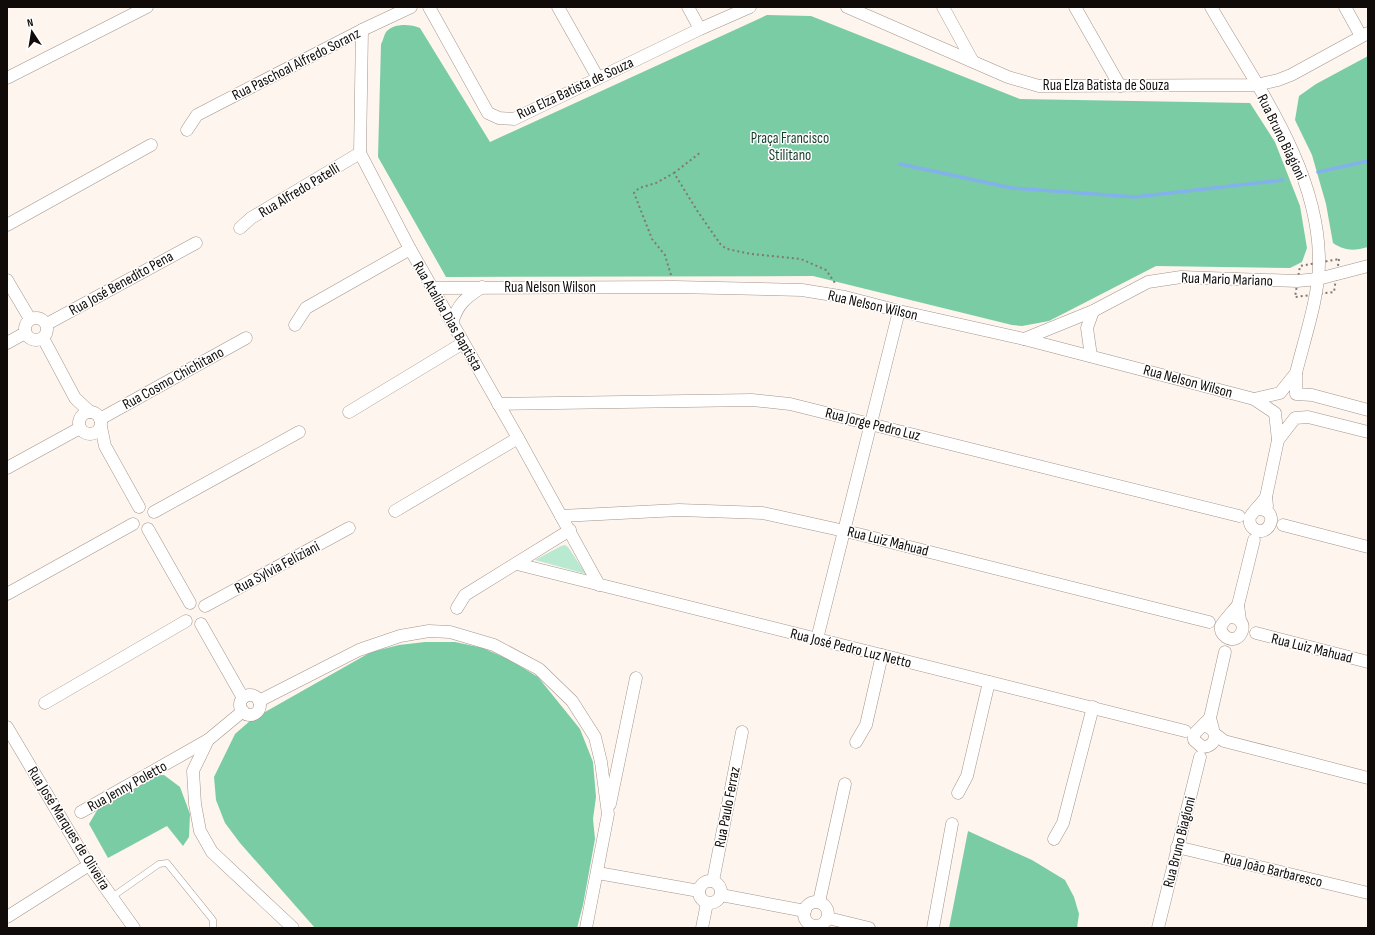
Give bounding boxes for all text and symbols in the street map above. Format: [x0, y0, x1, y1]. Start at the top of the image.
north arrow [12, 12, 52, 52]
text: N [26, 16, 34, 30]
street label: Rua Paschoal Alfredo Soranz [229, 24, 364, 105]
street label: Rua Elza Batista de Souza [514, 53, 637, 124]
street label: Rua Elza Batista de Souza [1043, 76, 1169, 95]
street label: Rua Bruno Biagioni [1253, 91, 1311, 183]
park label: Praça Francisco Stilitano [751, 129, 829, 165]
street label: Rua Alfredo Patelli [255, 159, 343, 222]
street label: Rua José Benedito Pena [66, 247, 177, 320]
street label: Rua Ataliba Dias Baptista [408, 258, 487, 375]
street label: Rua Mario Mariano [1181, 268, 1273, 291]
street label: Rua Nelson Wilson [504, 278, 596, 297]
street label: Rua Nelson Wilson [826, 286, 920, 325]
street label: Rua Cosmo Chichitano [119, 343, 227, 414]
street label: Rua Nelson Wilson [1141, 360, 1235, 403]
street label: Rua Jorge Pedro Luz [823, 403, 923, 446]
street label: Rua Luiz Mahuad [845, 522, 931, 561]
street label: Rua Sylvia Feliziani [231, 537, 323, 598]
street label: Rua José Pedro Luz Netto [788, 624, 913, 673]
street label: Rua Luiz Mahuad [1269, 629, 1355, 668]
street label: Rua Jenny Poletto [84, 757, 170, 816]
street label: Rua José Marques de Oliveira [23, 763, 114, 894]
street label: Rua Paulo Ferraz [710, 764, 745, 849]
street label: Rua Bruno Biagioni [1159, 794, 1200, 890]
street label: Rua João Barbaresco [1221, 849, 1324, 892]

